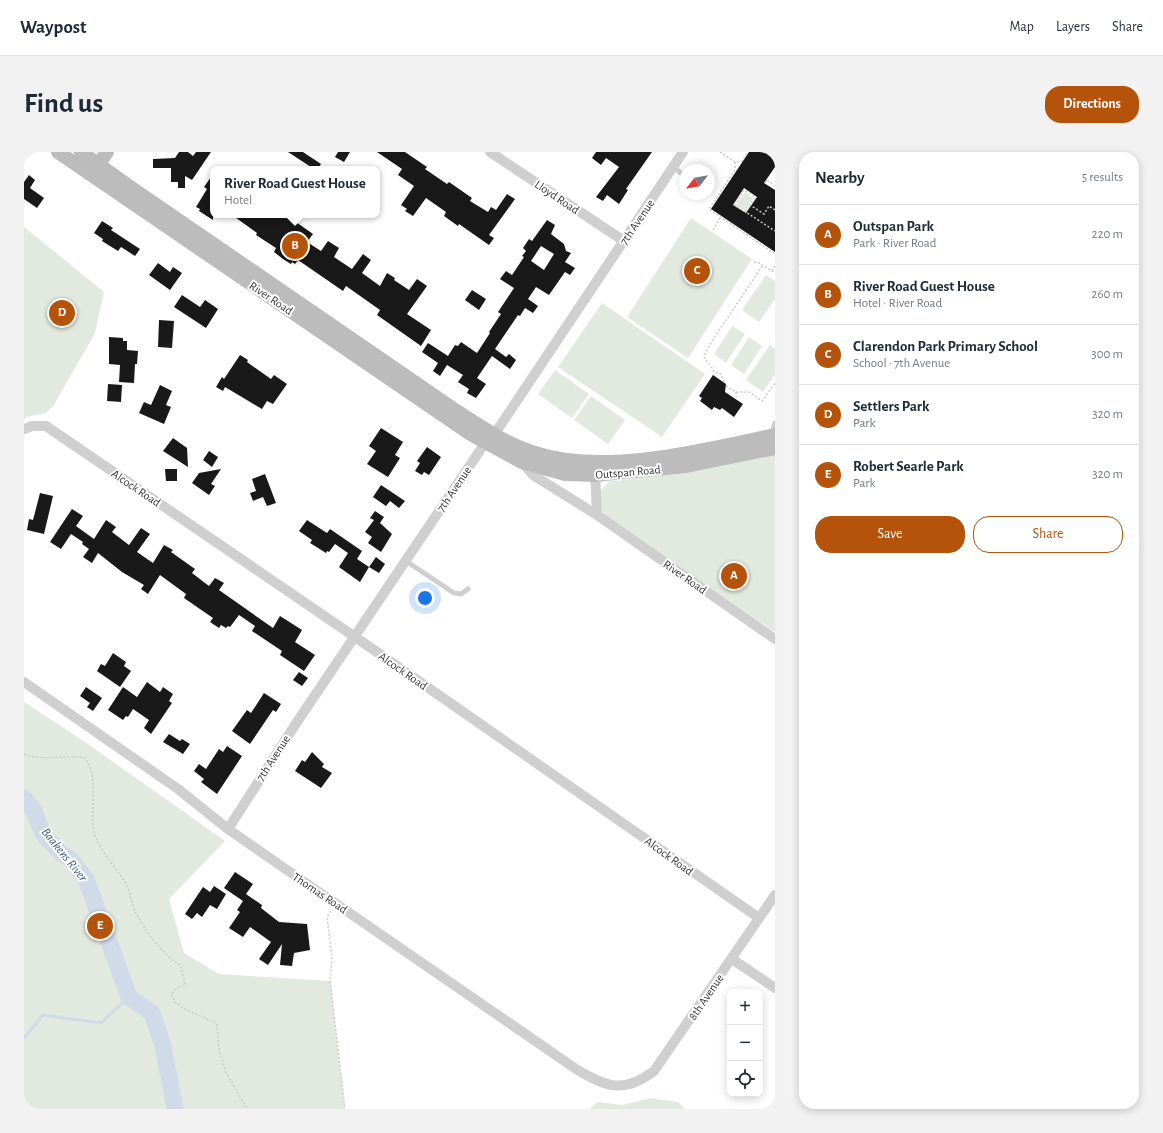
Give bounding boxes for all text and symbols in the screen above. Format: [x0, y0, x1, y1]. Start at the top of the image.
text: Waypost [20, 18, 87, 37]
text: Map [1009, 20, 1034, 34]
text: Layers [1056, 20, 1090, 34]
text: Share [1112, 20, 1143, 34]
button: Directions [1045, 86, 1139, 123]
text: Find us [24, 90, 103, 118]
north arrow [679, 164, 715, 200]
popup [210, 166, 380, 218]
text: Nearby [815, 169, 865, 186]
text: 5 results [1082, 171, 1123, 184]
text: River Road Guest House [224, 176, 366, 191]
street label: Lloyd Road [532, 178, 581, 217]
text: Hotel [224, 194, 252, 207]
street label: 7th Avenue [617, 197, 657, 247]
text: Outspan Park [853, 219, 934, 234]
text: A [824, 228, 832, 241]
text: 220 m [1092, 228, 1123, 241]
pin: B [282, 231, 308, 261]
text: Park · River Road [853, 237, 937, 250]
pin: C [684, 256, 710, 286]
street label: River Road [247, 279, 295, 317]
text: River Road Guest House [853, 279, 995, 294]
text: B [824, 288, 832, 301]
text: 260 m [1092, 288, 1123, 301]
text: Hotel · River Road [853, 297, 942, 310]
pin: D [49, 298, 75, 328]
text: Clarendon Park Primary School [853, 339, 1038, 354]
text: C [825, 348, 831, 361]
text: 300 m [1091, 348, 1123, 361]
text: School · 7th Avenue [853, 357, 950, 370]
text: Settlers Park [853, 399, 929, 414]
text: D [824, 408, 832, 421]
text: 320 m [1092, 408, 1123, 421]
text: Park [853, 417, 875, 430]
text: Robert Searle Park [853, 459, 964, 474]
street label: Outspan Road [595, 463, 661, 481]
street label: 7th Avenue [434, 464, 474, 514]
street label: Alcock Road [109, 467, 163, 509]
text: E [825, 468, 831, 481]
text: 320 m [1092, 468, 1123, 481]
text: Park [853, 477, 875, 490]
button: Save [815, 516, 965, 553]
button: Share [973, 516, 1123, 553]
street label: River Road [661, 558, 709, 596]
pin: A [721, 561, 747, 591]
your location [415, 588, 435, 608]
street label: Alcock Road [376, 650, 430, 692]
street label: 7th Avenue [254, 733, 292, 783]
water label: Baakens River [39, 826, 90, 885]
street label: Alcock Road [643, 835, 695, 877]
street label: Thomas Road [290, 870, 350, 916]
pin: E [87, 911, 113, 941]
street label: 8th Avenue [686, 972, 726, 1022]
map controls [727, 989, 763, 1097]
button: + [727, 989, 763, 1025]
button: − [727, 1025, 763, 1061]
button: locate [727, 1061, 763, 1097]

